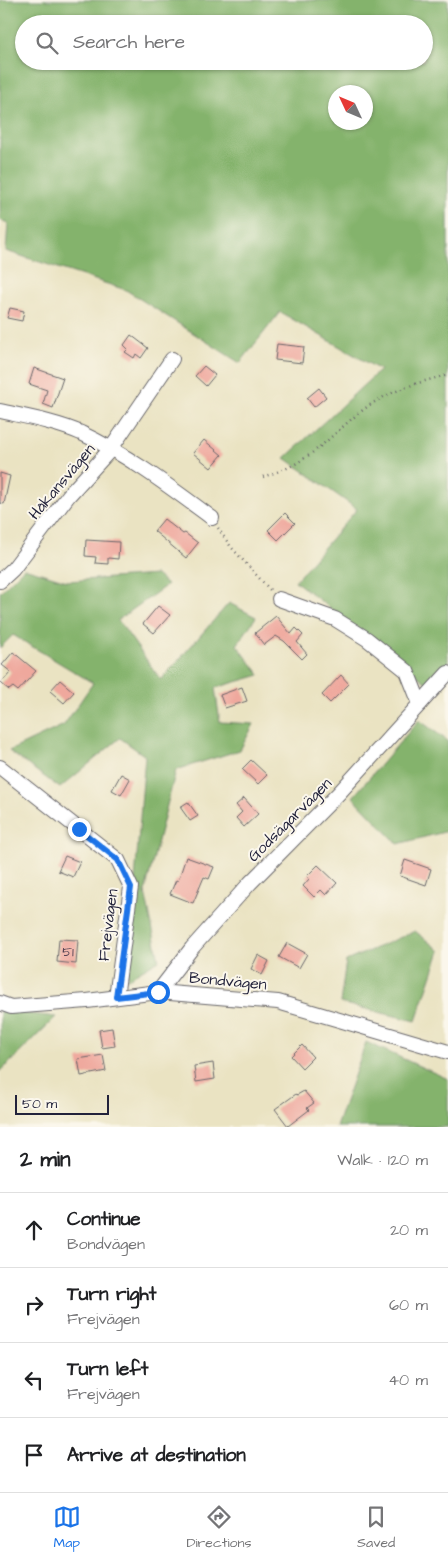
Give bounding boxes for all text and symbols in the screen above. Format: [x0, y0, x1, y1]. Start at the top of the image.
search box [15, 15, 433, 70]
icon: search [33, 29, 61, 57]
text: Search here [73, 29, 185, 56]
north arrow [328, 85, 373, 130]
street label: Håkansvägen [23, 439, 101, 525]
street label: Godsägarvägen [243, 773, 337, 867]
route end [68, 818, 91, 841]
street label: Frejvägen [93, 888, 124, 963]
house number: 51 [62, 942, 74, 962]
street label: Bondvägen [188, 967, 268, 996]
route start [147, 981, 170, 1004]
scale bar [15, 1092, 109, 1115]
text: 50 m [22, 1094, 57, 1114]
text: 2 min [20, 1145, 70, 1174]
text: Walk · 120 m [337, 1149, 428, 1171]
text: Continue [67, 1206, 141, 1233]
icon: ahead [20, 1216, 48, 1244]
text: 20 m [390, 1219, 428, 1241]
text: Bondvägen [67, 1233, 145, 1255]
text: Turn right [67, 1281, 156, 1308]
icon: right [20, 1291, 48, 1319]
text: 60 m [389, 1294, 428, 1316]
text: Frejvägen [67, 1308, 140, 1330]
text: Turn left [67, 1356, 148, 1383]
icon: left [20, 1366, 48, 1394]
text: 40 m [388, 1369, 428, 1391]
text: Frejvägen [67, 1383, 140, 1405]
icon: arrive [20, 1441, 48, 1469]
text: Arrive at destination [67, 1442, 246, 1469]
tab: Map [53, 1503, 81, 1553]
tab: Directions [186, 1503, 251, 1553]
tab: Saved [357, 1503, 395, 1553]

